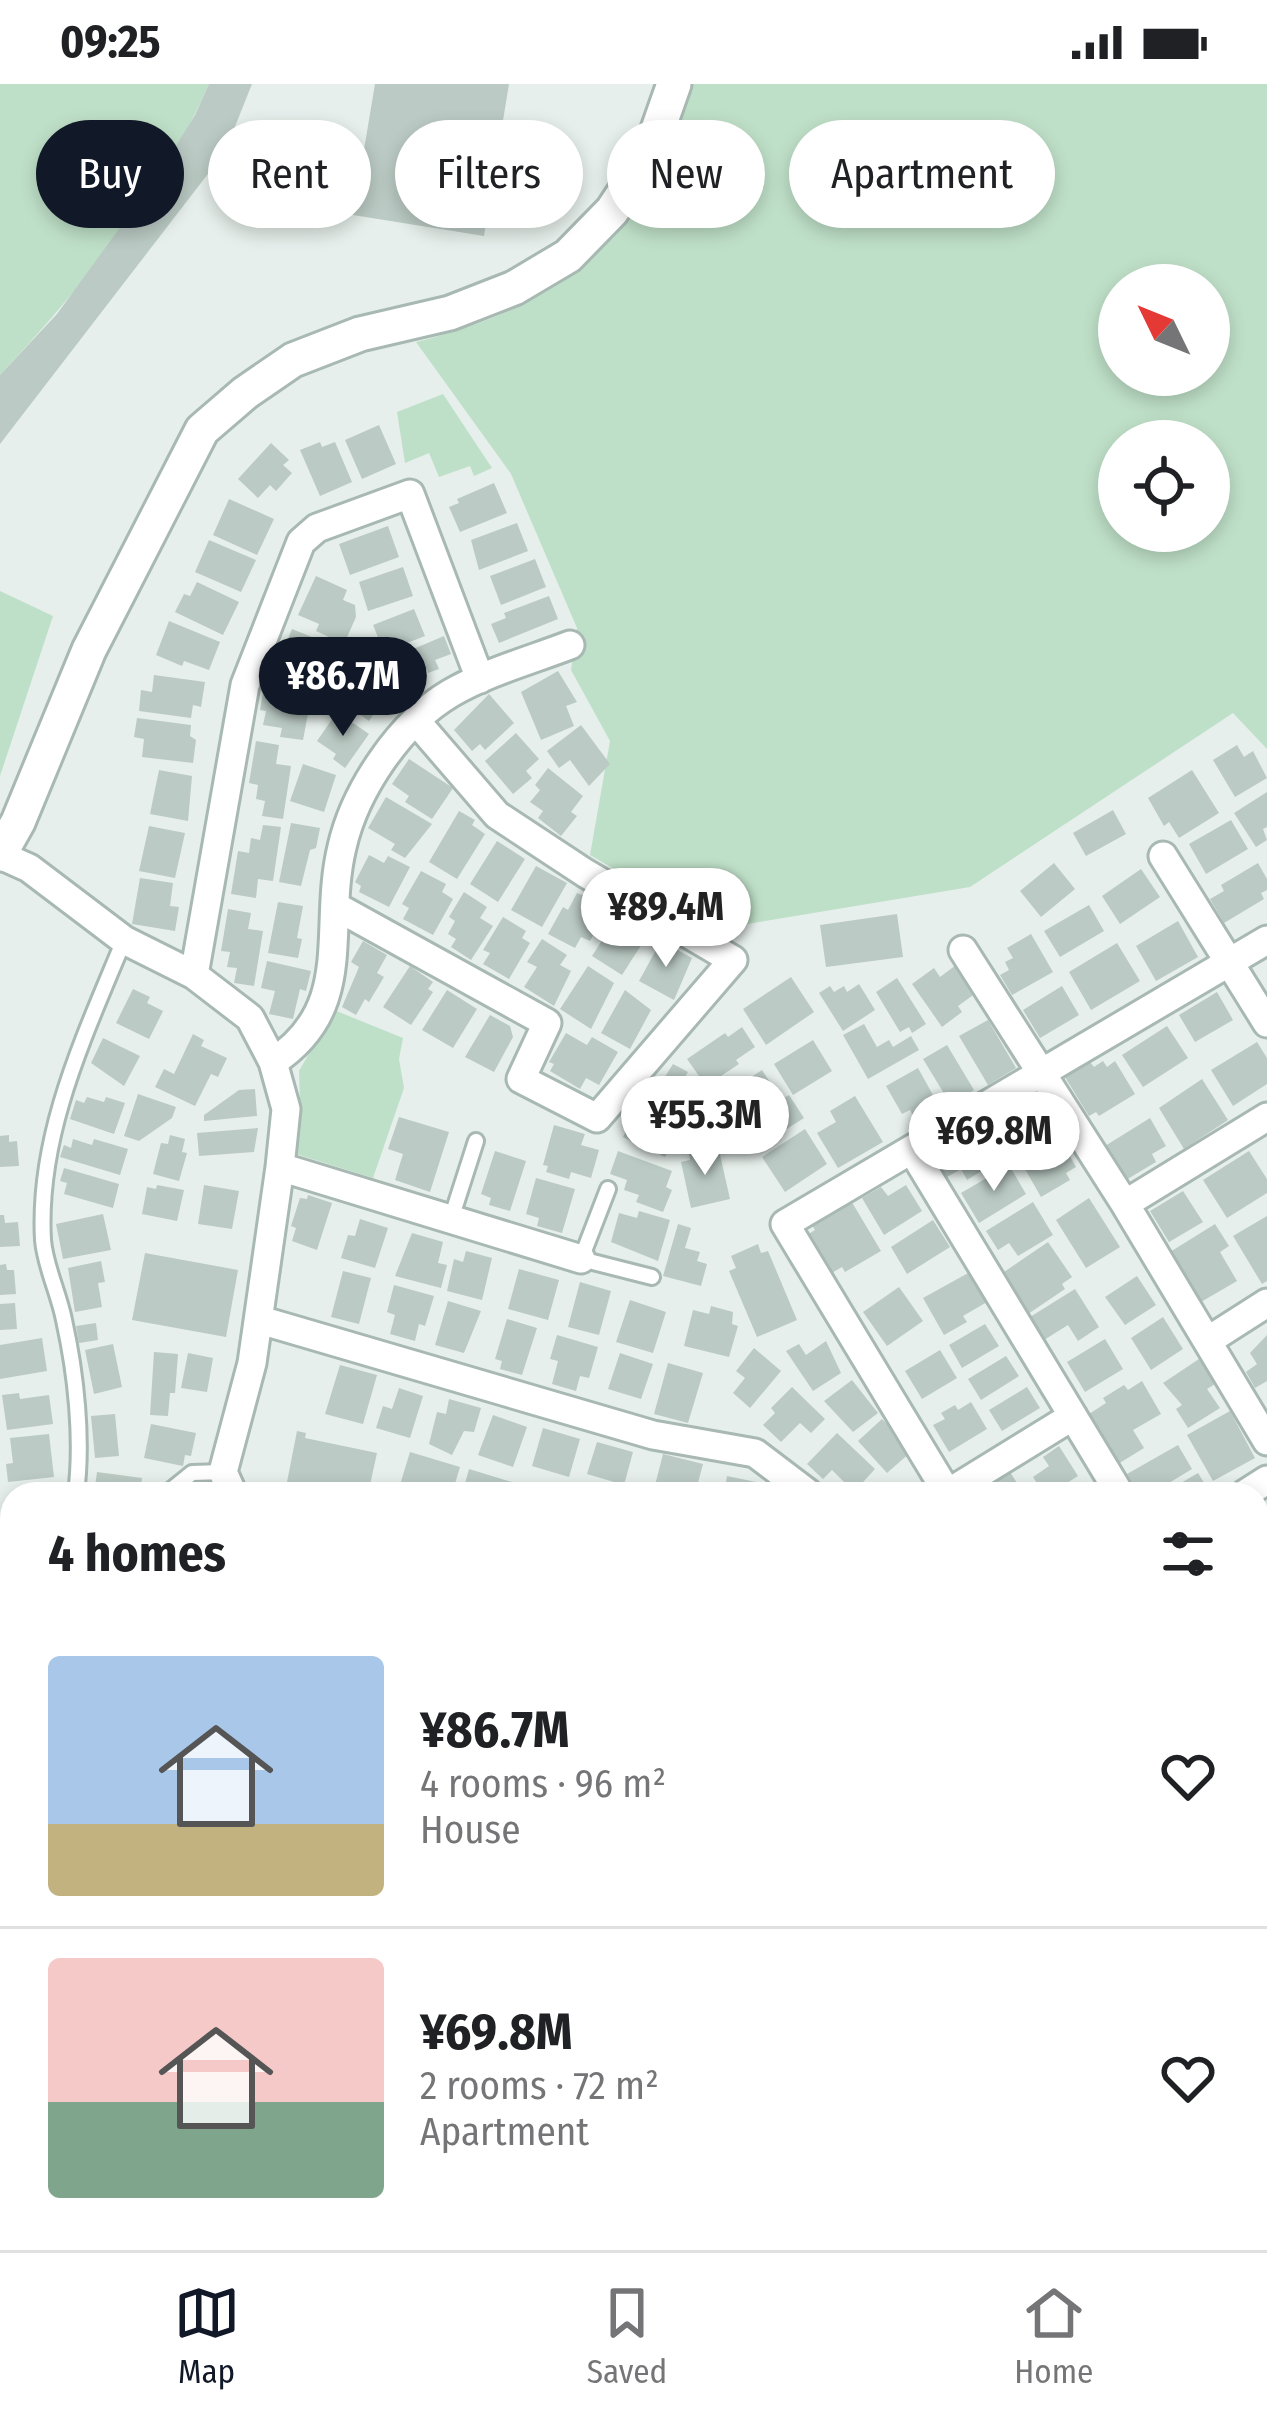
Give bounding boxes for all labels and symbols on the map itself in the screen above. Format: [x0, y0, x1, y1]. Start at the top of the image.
north arrow [1098, 264, 1230, 396]
pin: ¥86.7M [245, 637, 441, 739]
pin: ¥89.4M [568, 868, 764, 970]
pin: ¥55.3M [607, 1076, 803, 1178]
pin: ¥69.8M [896, 1092, 1092, 1194]

